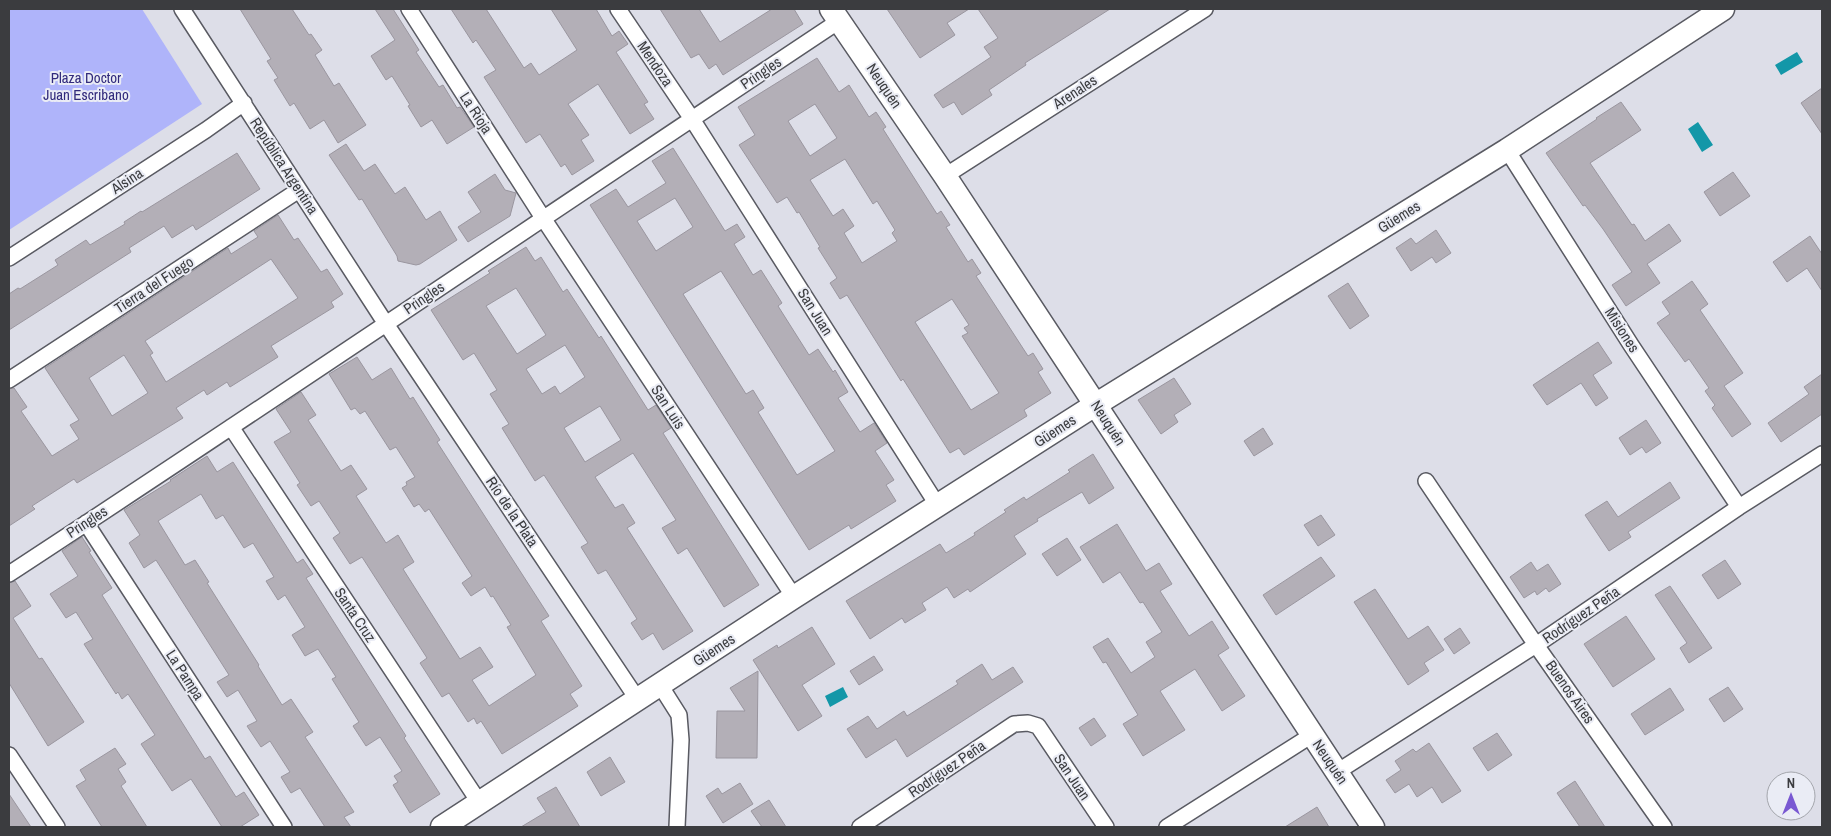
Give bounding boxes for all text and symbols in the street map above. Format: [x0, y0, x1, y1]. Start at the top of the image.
street label: Mendoza [633, 37, 678, 91]
street label: Pringles [736, 51, 785, 94]
street label: Neuquén [862, 59, 907, 112]
park label: Plaza Doctor Juan Escribano [43, 67, 129, 105]
street label: Arenales [1048, 70, 1101, 114]
street label: La Rioja [455, 88, 498, 138]
street label: República Argentina [245, 113, 324, 218]
street label: Alsina [106, 162, 147, 199]
street label: Güemes [1373, 195, 1424, 238]
street label: Tierra del Fuego [110, 251, 198, 318]
street label: Pringles [399, 276, 448, 319]
street label: San Juan [793, 284, 838, 339]
street label: Misiones [1600, 303, 1645, 356]
street label: San Luis [646, 381, 690, 433]
street label: Neuquén [1086, 396, 1131, 449]
street label: Güemes [1030, 409, 1080, 452]
street label: Río de la Plata [481, 472, 544, 551]
street label: Pringles [62, 500, 111, 543]
street label: Rodríguez Peña [1538, 581, 1624, 648]
street label: Santa Cruz [330, 583, 381, 646]
street label: Güemes [689, 628, 739, 671]
street label: La Pampa [161, 645, 210, 704]
street label: Buenos Aires [1541, 656, 1600, 728]
street label: Rodríguez Peña [904, 735, 990, 802]
street label: Neuquén [1308, 735, 1353, 788]
street label: San Juan [1049, 749, 1096, 804]
north arrow [1766, 771, 1816, 821]
text: N [1787, 774, 1795, 792]

